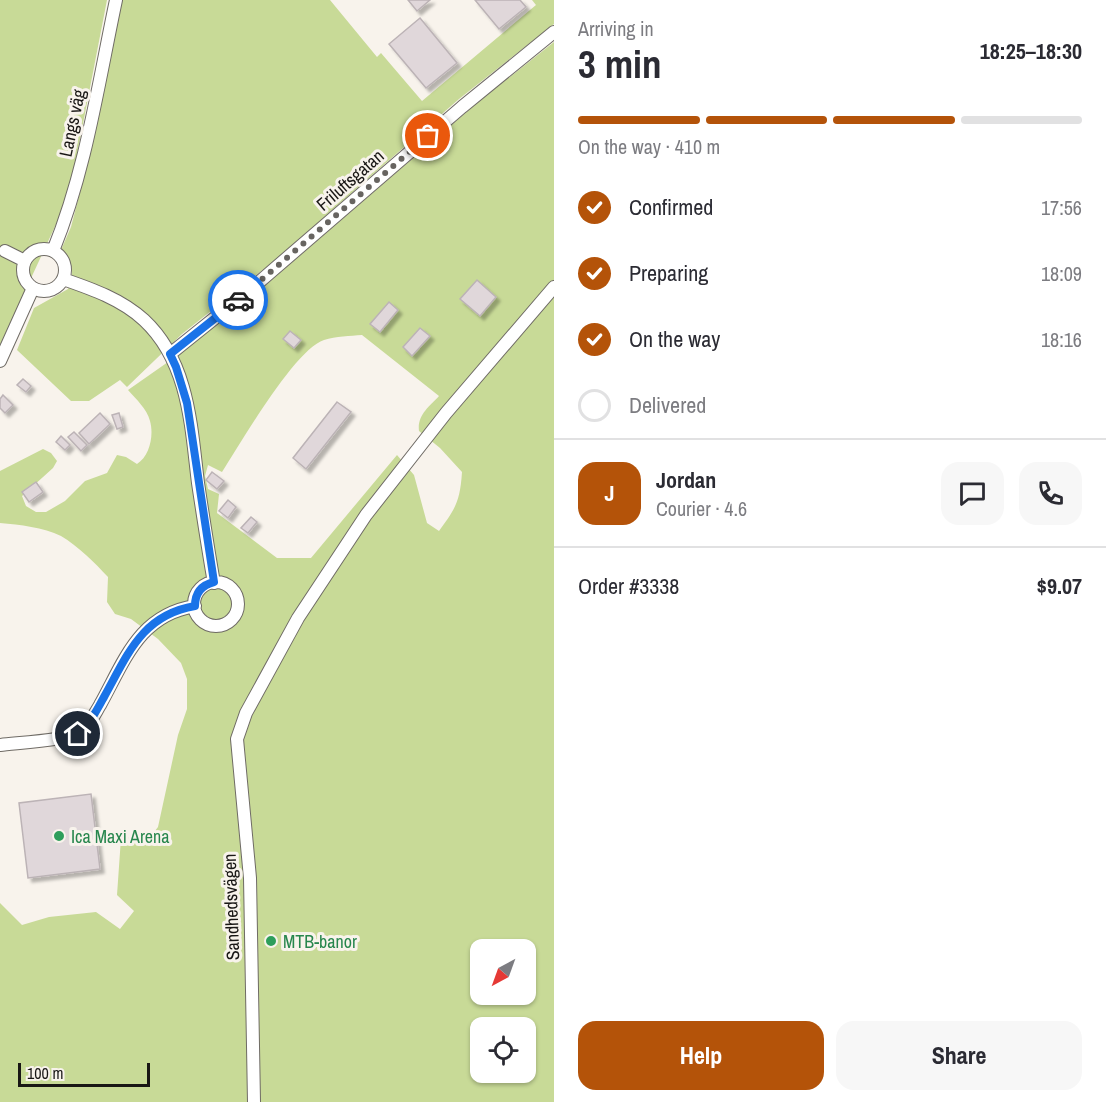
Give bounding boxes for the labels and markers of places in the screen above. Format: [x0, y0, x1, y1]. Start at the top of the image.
pin [402, 110, 453, 161]
pin [52, 708, 103, 759]
place label: Ica Maxi Arena [71, 824, 169, 849]
marker: Ica Maxi Arena [52, 829, 66, 843]
place label: MTB-banor [283, 929, 357, 954]
marker: MTB-banor [264, 934, 278, 948]

